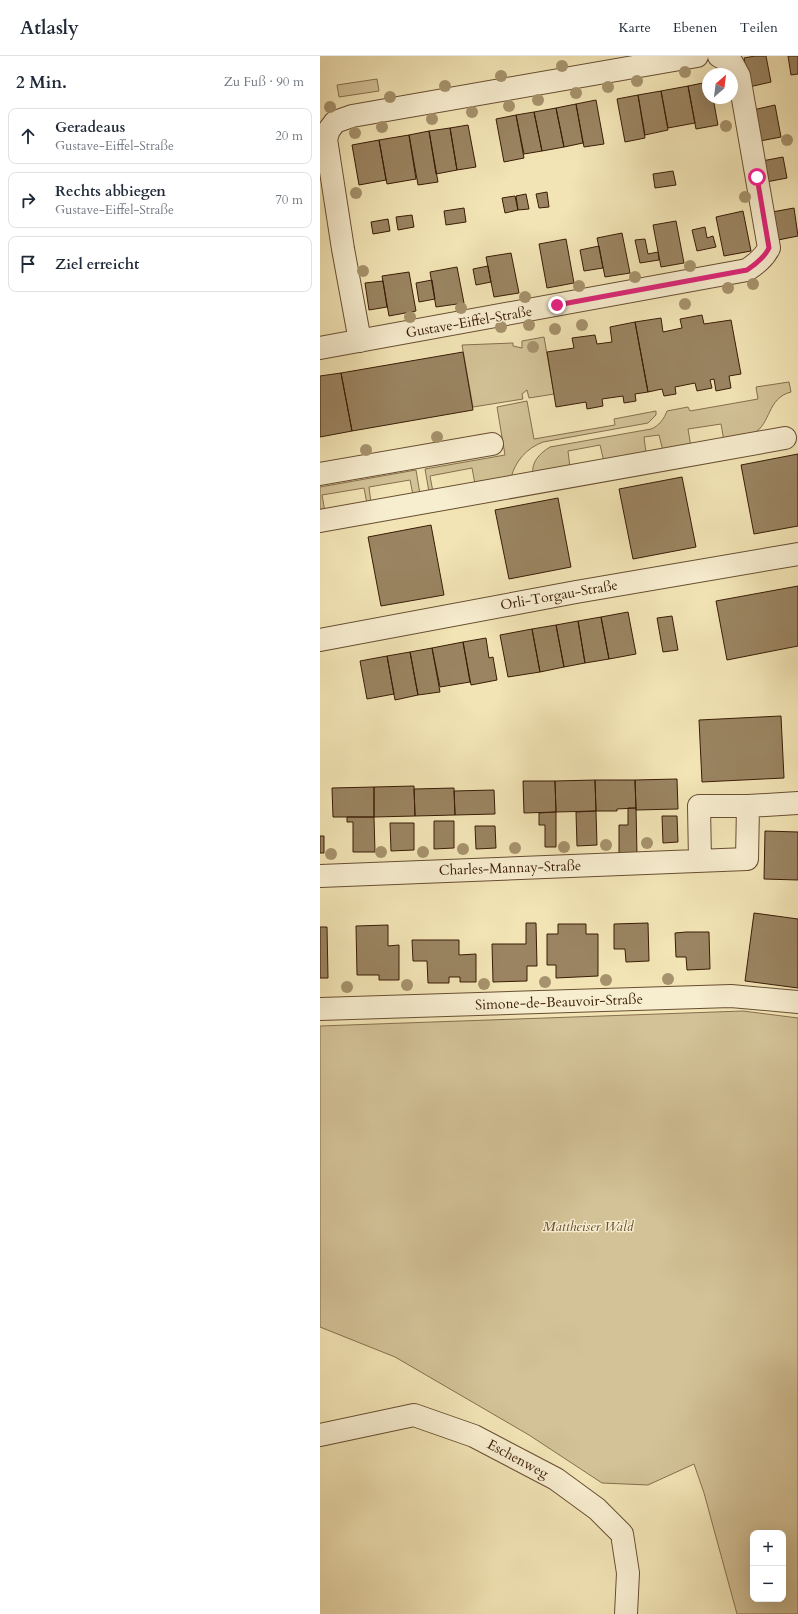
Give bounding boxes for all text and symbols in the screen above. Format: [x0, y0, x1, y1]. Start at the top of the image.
text: Atlasly [20, 15, 79, 41]
text: Karte [618, 18, 651, 37]
text: Ebenen [673, 18, 718, 37]
text: Teilen [740, 18, 778, 37]
north arrow [702, 68, 738, 104]
text: 2 Min. [16, 71, 67, 94]
text: Zu Fuß · 90 m [224, 73, 304, 91]
text: Geradeaus [55, 117, 125, 137]
icon: ahead [17, 125, 39, 147]
text: 20 m [275, 127, 303, 145]
text: Gustave-Eiffel-Straße [55, 137, 174, 155]
route start [748, 168, 766, 186]
text: Rechts abbiegen [55, 181, 166, 201]
icon: right [17, 189, 39, 211]
text: 70 m [275, 191, 303, 209]
text: Gustave-Eiffel-Straße [55, 201, 174, 219]
icon: arrive [17, 253, 39, 275]
text: Ziel erreicht [55, 254, 139, 274]
route end [548, 296, 566, 314]
street label: Gustave-Eiffel-Straße [404, 302, 534, 342]
street label: Orli-Torgau-Straße [499, 575, 619, 615]
street label: Charles-Mannay-Straße [438, 856, 582, 880]
street label: Simone-de-Beauvoir-Straße [475, 990, 643, 1014]
park label: Mattheiser Wald [543, 1217, 635, 1236]
street label: Eschenweg [484, 1435, 552, 1483]
map controls [750, 1530, 786, 1602]
button: + [750, 1530, 786, 1566]
button: − [750, 1566, 786, 1602]

